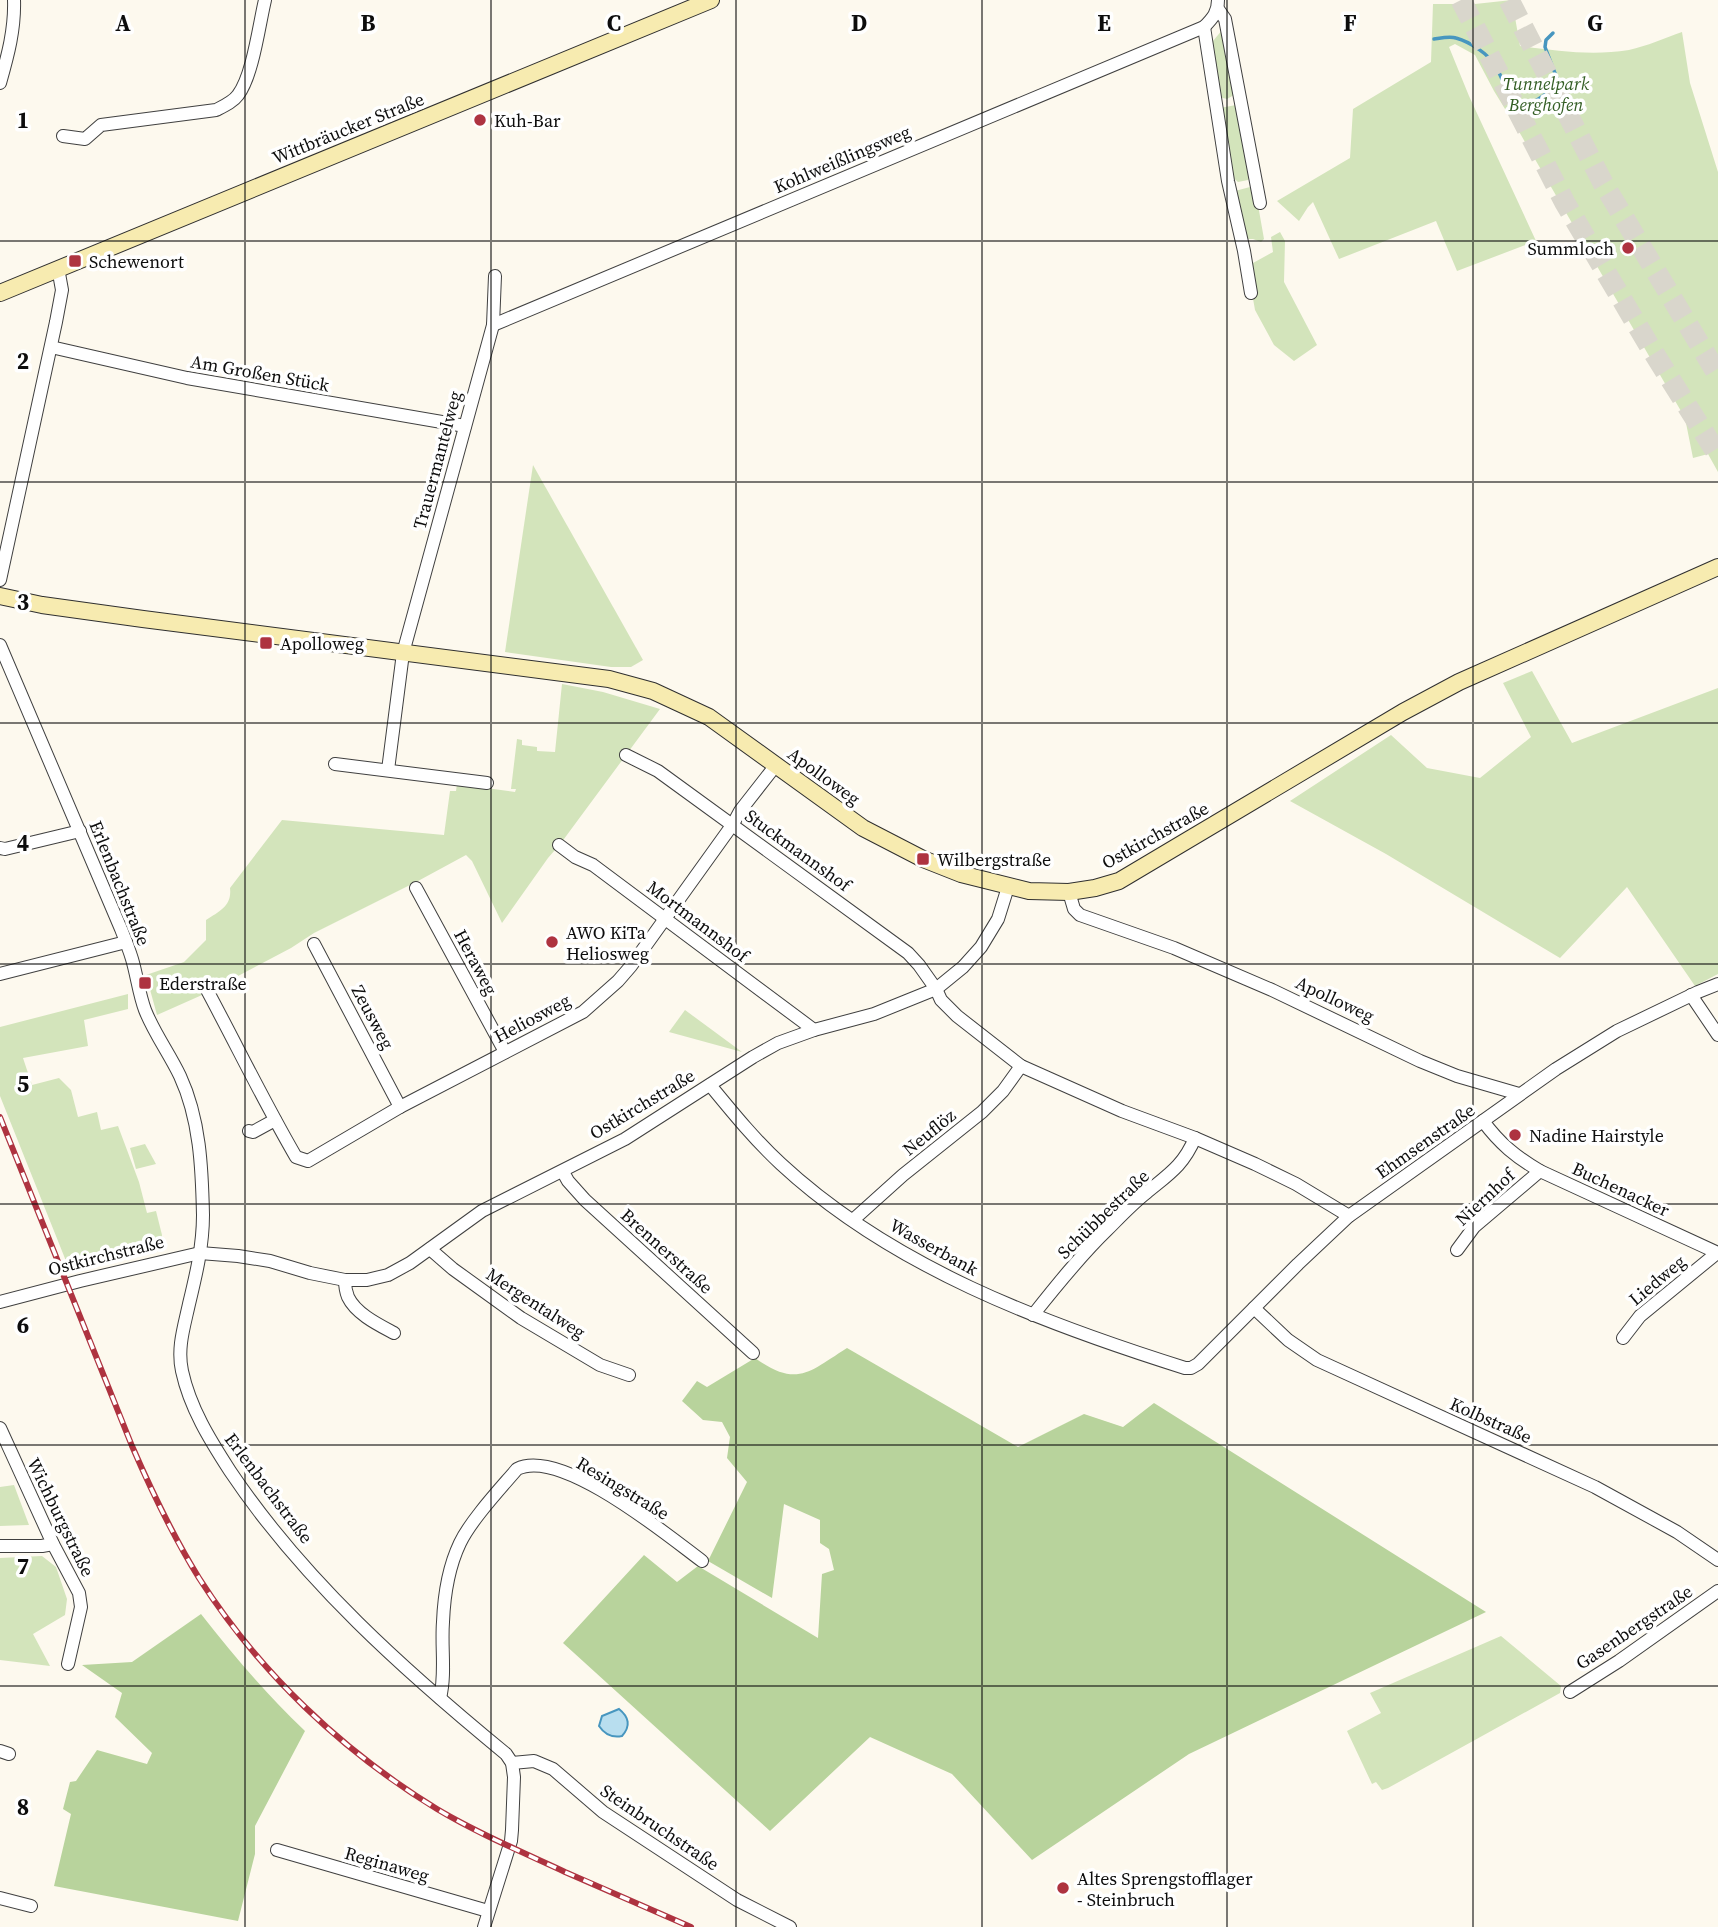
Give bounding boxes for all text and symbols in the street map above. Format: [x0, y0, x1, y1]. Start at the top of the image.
text: A [115, 7, 131, 39]
text: B [361, 7, 376, 39]
text: C [607, 7, 621, 39]
text: D [851, 7, 867, 39]
text: E [1097, 7, 1111, 39]
text: F [1343, 7, 1357, 39]
text: G [1587, 7, 1603, 39]
park label: Tunnelpark Berghofen [1503, 71, 1590, 117]
street label: Wittbräucker Straße [268, 86, 428, 170]
text: 1 [17, 104, 29, 136]
place label: Kuh-Bar [494, 108, 561, 133]
marker: Kuh-Bar [472, 112, 488, 128]
street label: Kohlweißlingsweg [770, 119, 914, 199]
place label: Summloch [1527, 236, 1614, 261]
marker: Summloch [1620, 240, 1636, 256]
place label: Schewenort [89, 249, 184, 274]
marker: Schewenort [67, 253, 83, 269]
text: 2 [17, 345, 29, 377]
street label: Am Großen Stück [189, 348, 332, 398]
street label: Trauermantelweg [407, 388, 467, 532]
text: 3 [17, 586, 29, 618]
place label: Apolloweg [280, 631, 364, 656]
marker: Apolloweg [258, 635, 274, 651]
street label: Apolloweg [783, 741, 865, 811]
street label: Ostkirchstraße [1097, 795, 1213, 875]
street label: Stuckmannshof [740, 803, 857, 898]
street label: Erlenbachstraße [84, 817, 156, 949]
text: 4 [17, 827, 29, 859]
place label: Wilbergstraße [937, 847, 1051, 872]
marker: Wilbergstraße [915, 851, 931, 867]
street label: Mortmannshof [642, 874, 755, 968]
place label: AWO KiTa Heliosweg [566, 920, 649, 966]
street label: Heraweg [448, 925, 504, 999]
marker: AWO KiTa Heliosweg [544, 934, 560, 950]
street label: Apolloweg [1292, 970, 1378, 1028]
place label: Ederstraße [159, 971, 247, 996]
marker: Ederstraße [137, 975, 153, 991]
street label: Zeusweg [346, 981, 400, 1053]
street label: Heliosweg [489, 987, 575, 1049]
street label: Ostkirchstraße [585, 1063, 699, 1145]
text: 5 [17, 1068, 29, 1100]
street label: Ehmsenstraße [1370, 1098, 1480, 1184]
street label: Neuflöz [897, 1103, 961, 1161]
place label: Nadine Hairstyle [1529, 1123, 1664, 1148]
marker: Nadine Hairstyle [1507, 1127, 1523, 1143]
street label: Buchenacker [1568, 1156, 1674, 1223]
street label: Niernhof [1450, 1162, 1522, 1231]
street label: Schübbestraße [1052, 1164, 1154, 1264]
street label: Brennerstraße [615, 1203, 719, 1299]
street label: Wasserbank [885, 1212, 983, 1282]
street label: Ostkirchstraße [45, 1229, 167, 1281]
street label: Liedweg [1623, 1249, 1691, 1311]
street label: Mergentalweg [481, 1262, 591, 1344]
text: 6 [17, 1309, 29, 1341]
street label: Kolbstraße [1446, 1391, 1536, 1449]
street label: Erlenbachstraße [219, 1427, 319, 1549]
street label: Resingstraße [572, 1450, 674, 1526]
street label: Wichburgstraße [21, 1453, 101, 1581]
text: 7 [17, 1550, 29, 1582]
street label: Gasenbergstraße [1571, 1579, 1697, 1675]
street label: Steinbruchstraße [596, 1778, 724, 1876]
text: 8 [17, 1791, 29, 1823]
street label: Reginaweg [342, 1840, 432, 1888]
place label: Altes Sprengstofflager - Steinbruch [1077, 1866, 1253, 1912]
marker: Altes Sprengstofflager - Steinbruch [1055, 1880, 1071, 1896]

